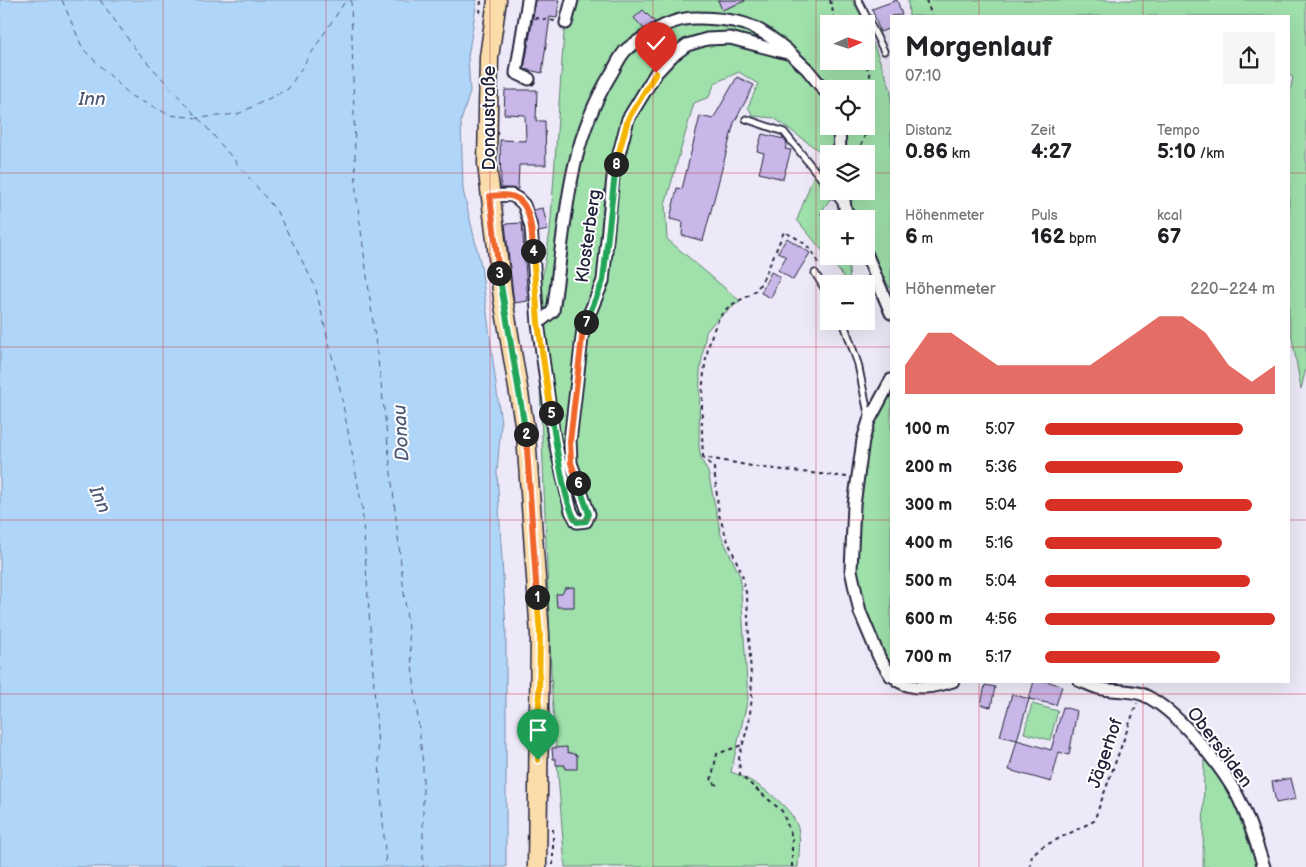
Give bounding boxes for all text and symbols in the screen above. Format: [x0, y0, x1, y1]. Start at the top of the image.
north arrow [820, 15, 875, 70]
map controls [820, 15, 875, 330]
pin [635, 22, 677, 73]
icon: check [642, 29, 670, 57]
text: Morgenlauf [905, 31, 1052, 64]
button: share [1223, 32, 1275, 84]
street label: Donaustraße [479, 65, 500, 170]
text: 07:10 [905, 67, 941, 86]
button: locate [820, 80, 875, 135]
water label: Inn [77, 88, 106, 111]
text: Distanz [905, 122, 952, 139]
text: Zeit [1031, 122, 1055, 139]
text: Tempo [1157, 122, 1200, 139]
text: 0.86 [905, 139, 948, 164]
text: 4:27 [1031, 139, 1072, 164]
text: 5:10 [1157, 139, 1196, 164]
button: layers [820, 145, 875, 200]
text: km [948, 145, 970, 162]
text: /km [1196, 145, 1225, 162]
pin: 8 [604, 152, 628, 176]
text: 8 [612, 156, 621, 173]
street label: Klosterberg [572, 188, 605, 284]
text: Höhenmeter [905, 207, 984, 224]
text: Puls [1031, 207, 1058, 224]
text: kcal [1157, 207, 1182, 224]
button: + [820, 210, 875, 265]
text: 6 [905, 224, 918, 249]
text: 162 [1031, 224, 1065, 249]
text: 67 [1157, 224, 1181, 249]
text: m [918, 230, 933, 247]
text: bpm [1065, 230, 1097, 247]
pin: 4 [520, 238, 546, 264]
text: 4 [529, 243, 538, 260]
pin: 3 [486, 260, 512, 286]
text: 3 [495, 265, 504, 282]
button: − [820, 275, 875, 330]
text: Höhenmeter [905, 280, 995, 299]
text: 220–224 m [1190, 280, 1275, 299]
pin: 7 [574, 310, 598, 334]
text: 7 [583, 314, 590, 331]
pin: 5 [538, 400, 564, 426]
water label: Donau [389, 404, 414, 462]
text: 5 [547, 405, 556, 422]
text: 100 m [905, 420, 950, 439]
text: 5:07 [985, 420, 1015, 439]
pin: 2 [514, 422, 538, 446]
text: 2 [522, 426, 531, 443]
text: 200 m [905, 458, 952, 477]
text: 5:36 [985, 458, 1017, 477]
pin: 6 [566, 470, 590, 496]
text: 6 [574, 475, 583, 492]
water label: Inn [83, 482, 116, 517]
text: 300 m [905, 496, 952, 515]
text: 5:04 [985, 496, 1017, 515]
text: 400 m [905, 534, 952, 553]
text: 5:16 [985, 534, 1013, 553]
text: 500 m [905, 572, 952, 591]
text: 5:04 [985, 572, 1017, 591]
pin: 1 [524, 584, 550, 610]
text: 1 [535, 589, 540, 606]
text: 600 m [905, 610, 953, 629]
text: 4:56 [985, 610, 1017, 629]
text: 700 m [905, 648, 952, 667]
text: 5:17 [985, 648, 1011, 667]
street label: Obersölden [1183, 703, 1257, 792]
pin [517, 709, 559, 760]
street label: Jägerhof [1084, 715, 1127, 791]
icon: arrive [524, 716, 552, 744]

